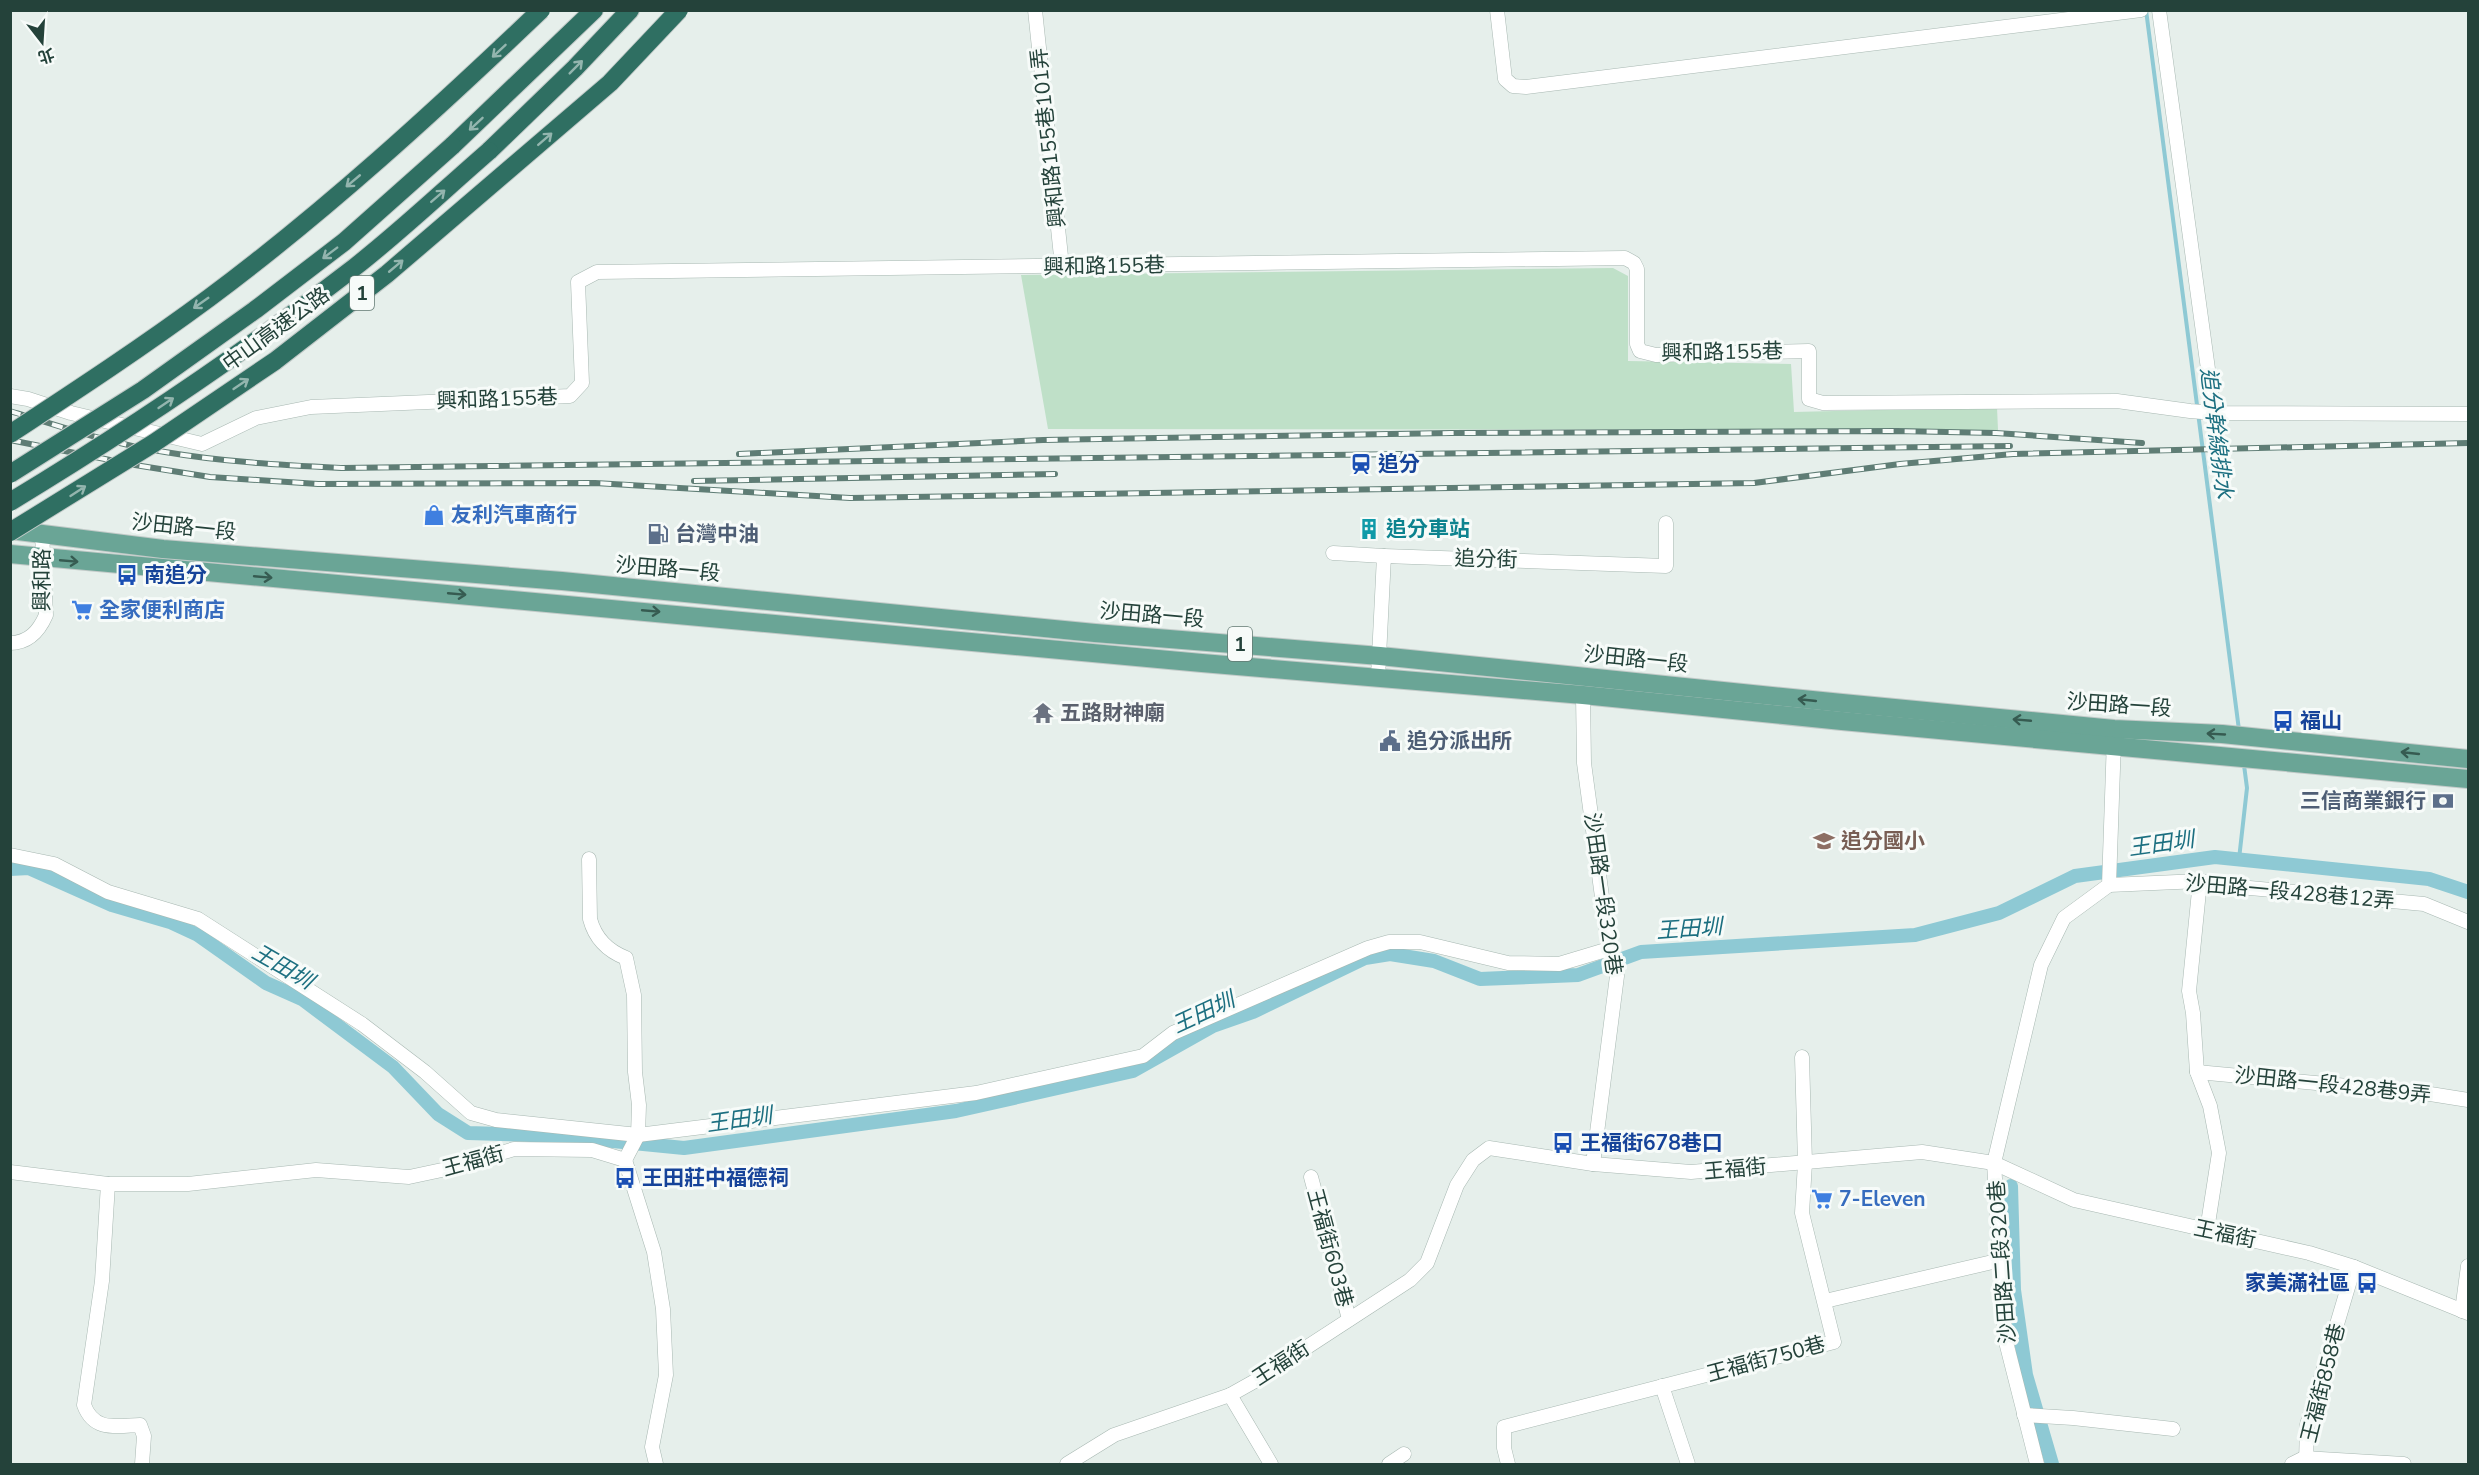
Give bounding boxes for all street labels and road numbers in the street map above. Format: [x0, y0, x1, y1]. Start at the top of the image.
street label: 興和路155巷101弄 [1025, 47, 1071, 229]
street label: 興和路155巷 [1043, 251, 1165, 281]
road number: 1 [350, 276, 374, 310]
street label: 中山高速公路 [217, 281, 335, 377]
street label: 興和路155巷 [1661, 337, 1783, 367]
street label: 興和路155巷 [436, 383, 558, 415]
street label: 沙田路一段 [130, 508, 238, 546]
street label: 追分街 [1454, 544, 1518, 574]
street label: 興和路 [28, 549, 56, 612]
street label: 沙田路一段 [614, 550, 722, 588]
street label: 沙田路一段 [1098, 596, 1206, 634]
road number: 1 [1228, 627, 1252, 661]
street label: 沙田路一段 [1582, 640, 1690, 678]
street label: 沙田路一段 [2066, 687, 2172, 723]
street label: 沙田路一段320巷 [1578, 811, 1628, 977]
street label: 沙田路一段428巷12弄 [2184, 869, 2396, 915]
street label: 沙田路一段428巷9弄 [2233, 1061, 2433, 1109]
street label: 王福街 [439, 1139, 507, 1183]
street label: 王福街 [1702, 1152, 1768, 1186]
street label: 沙田路二段320巷 [1982, 1179, 2022, 1345]
street label: 王福街603巷 [1301, 1186, 1359, 1310]
street label: 王福街 [2191, 1214, 2259, 1254]
street label: 王福街858巷 [2295, 1321, 2351, 1445]
street label: 王福街750巷 [1704, 1330, 1828, 1388]
street label: 王福街 [1247, 1334, 1315, 1392]

